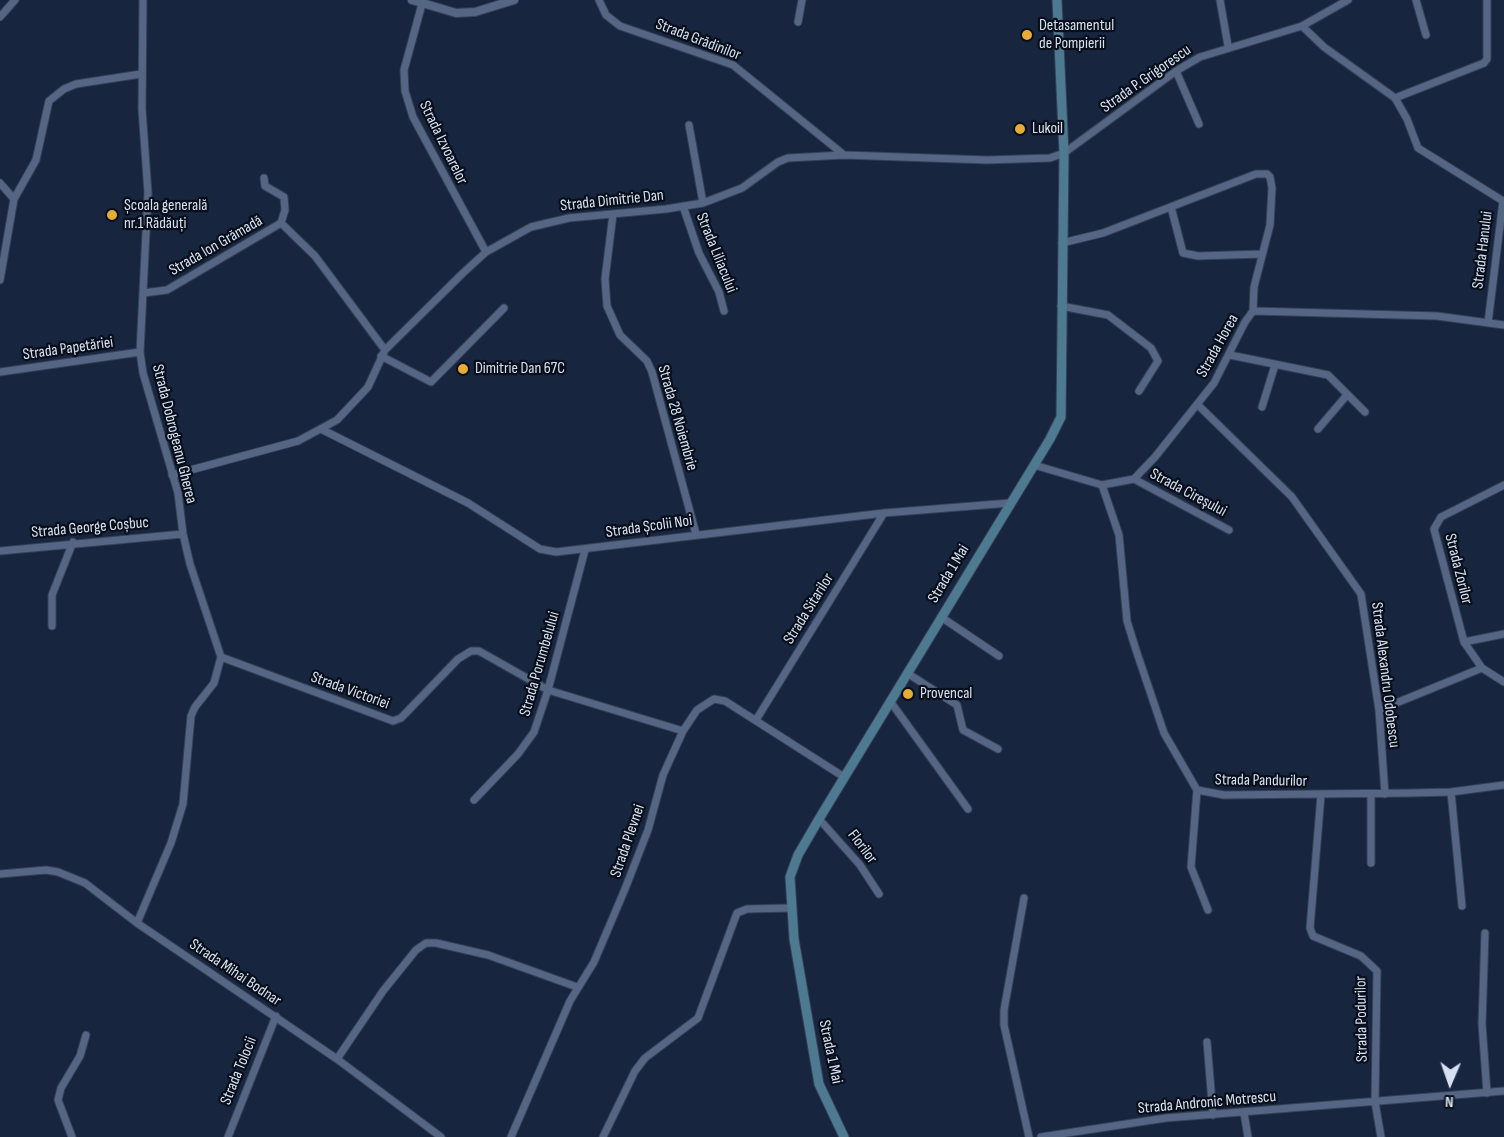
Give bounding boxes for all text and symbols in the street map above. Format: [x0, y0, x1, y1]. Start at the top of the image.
street label: Strada Grădinilor [653, 15, 743, 65]
place label: Detasamentul de Pompierii [1039, 16, 1114, 54]
marker: Detasamentul de Pompierii [1020, 28, 1034, 42]
street label: Strada P. Grigorescu [1097, 41, 1195, 117]
street label: Strada Izvoarelor [415, 98, 471, 188]
place label: Lukoil [1032, 119, 1063, 139]
marker: Lukoil [1013, 122, 1027, 136]
street label: Strada Dimitrie Dan [559, 186, 665, 216]
place label: Școala generală nr.1 Rădăuți [124, 196, 207, 234]
marker: Școala generală nr.1 Rădăuți [105, 208, 119, 222]
street label: Strada Liliacului [691, 210, 741, 296]
street label: Strada Hanului [1469, 210, 1497, 290]
street label: Strada Ion Grămadă [166, 212, 266, 280]
street label: Strada Horea [1193, 311, 1243, 381]
street label: Strada Papetăriei [21, 333, 115, 365]
place label: Dimitrie Dan 67C [475, 359, 565, 379]
street label: Strada Dobrogeanu Gherea [147, 362, 201, 506]
marker: Dimitrie Dan 67C [456, 362, 470, 376]
street label: Strada 28 Noiembrie [653, 363, 701, 473]
street label: Strada Cireşului [1146, 465, 1230, 521]
street label: Strada Școlii Noi [605, 511, 693, 543]
street label: Strada George Coșbuc [30, 513, 150, 543]
street label: Strada Zorilor [1440, 532, 1476, 606]
street label: Strada 1 Mai [924, 541, 974, 607]
street label: Strada Sitarilor [780, 570, 838, 648]
street label: Strada Alexandru Odobescu [1367, 601, 1403, 749]
street label: Strada Porumbelului [516, 609, 564, 719]
street label: Strada Victoriei [308, 668, 392, 714]
place label: Provencal [920, 684, 972, 704]
marker: Provencal [901, 687, 915, 701]
street label: Strada Pandurilor [1215, 771, 1307, 791]
street label: Strada Plevnei [607, 802, 649, 880]
street label: Florilor [843, 826, 881, 868]
street label: Strada Mihai Bodnar [185, 935, 285, 1011]
street label: Strada Podurilor [1352, 976, 1372, 1062]
street label: Strada 1 Mai [814, 1019, 846, 1085]
street label: Strada Tolocii [217, 1034, 261, 1108]
north arrow [1420, 1053, 1480, 1113]
street label: Strada Andronic Motrescu [1137, 1087, 1277, 1119]
text: N [1445, 1092, 1454, 1111]

